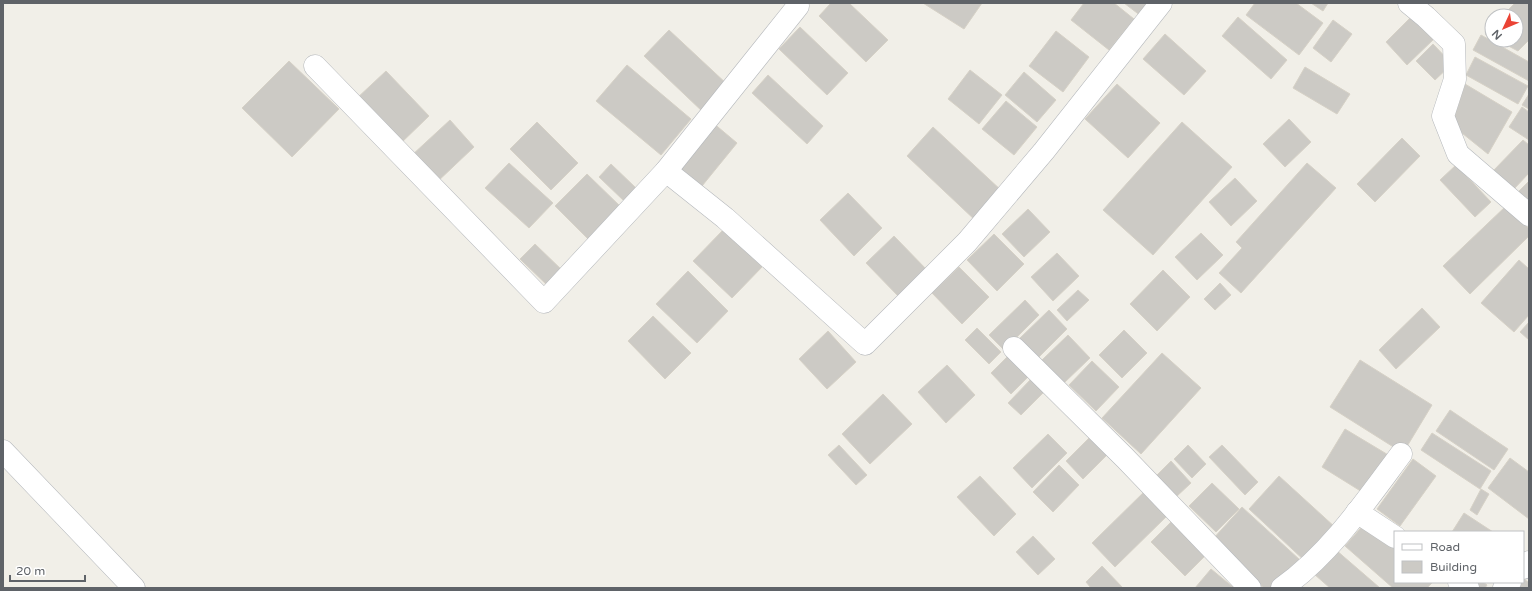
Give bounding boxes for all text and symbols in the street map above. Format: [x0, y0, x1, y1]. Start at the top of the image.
north arrow [1484, 8, 1524, 48]
text: N [1489, 27, 1505, 42]
legend [1394, 531, 1524, 583]
text: Road [1430, 540, 1460, 554]
scale bar [10, 557, 85, 583]
text: Building [1430, 560, 1477, 574]
text: 20 m [16, 564, 45, 578]

